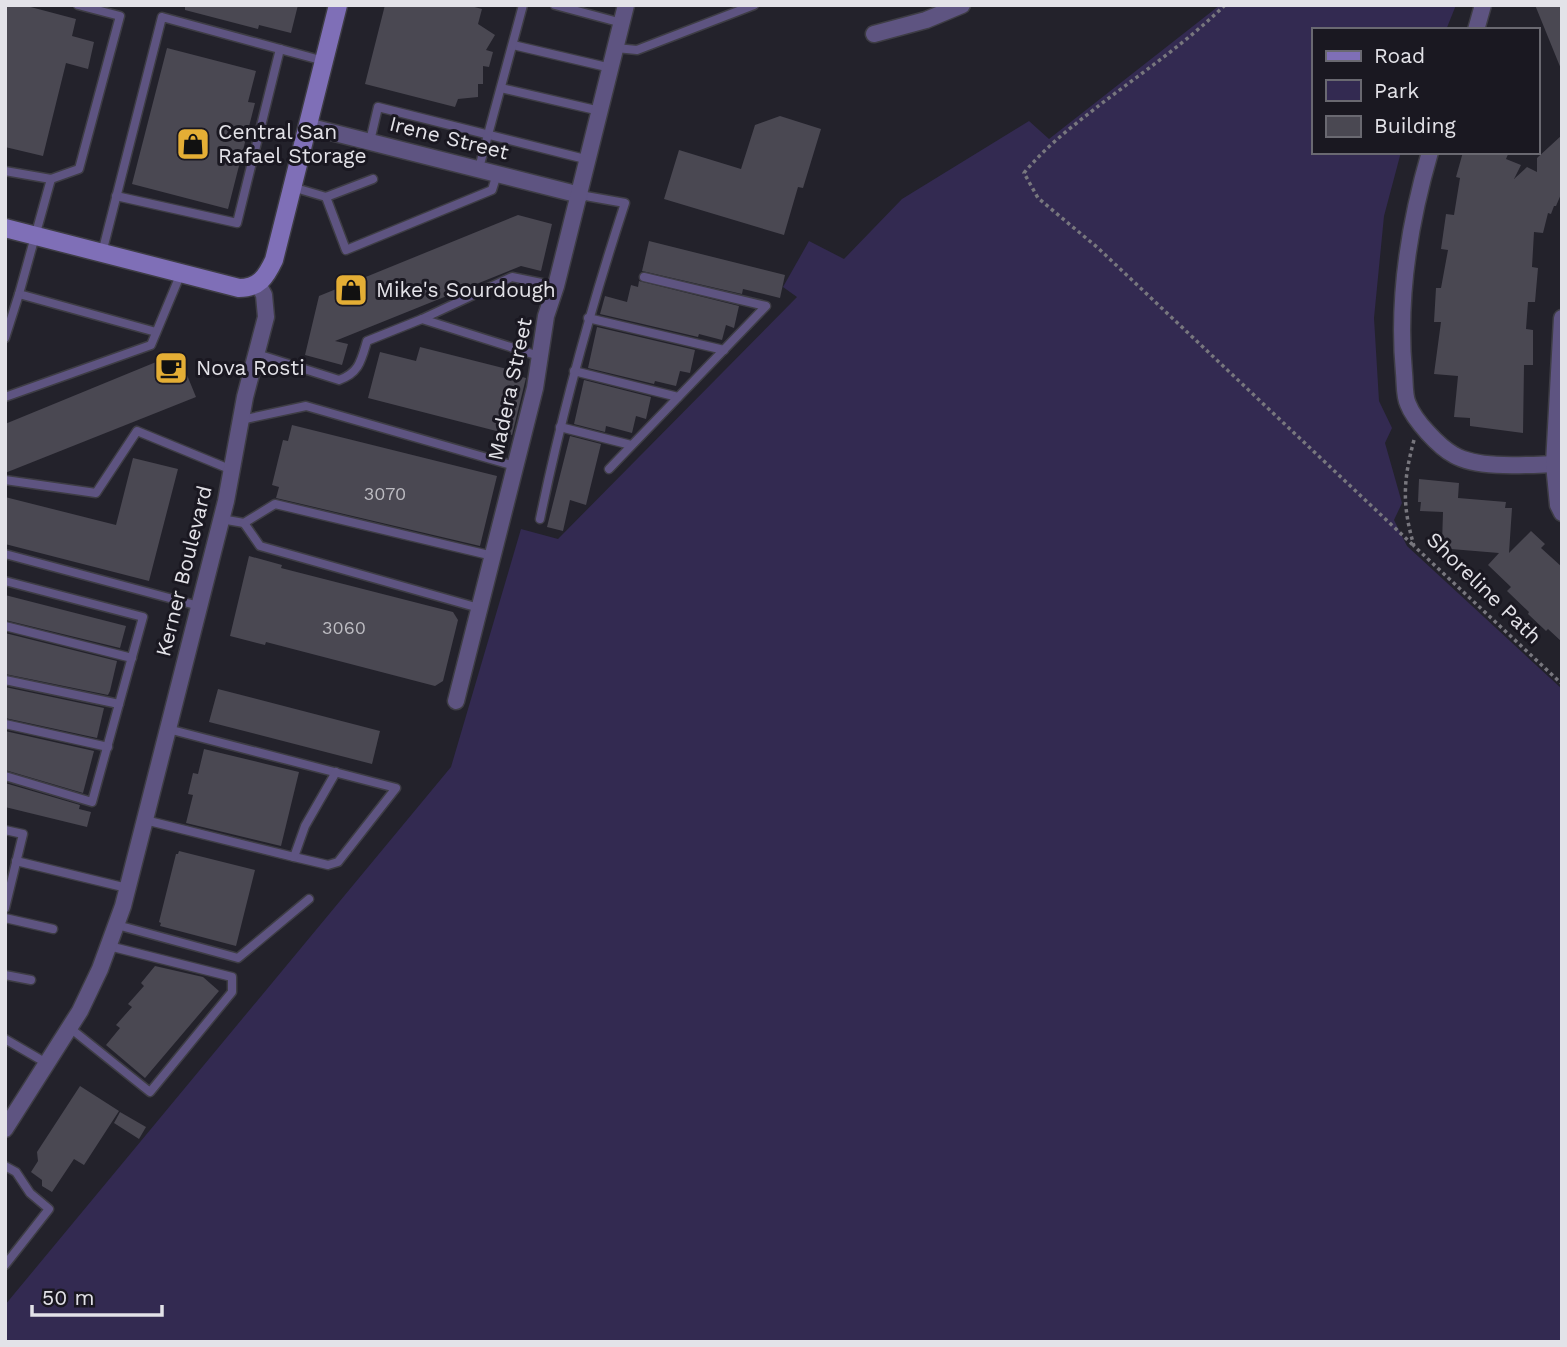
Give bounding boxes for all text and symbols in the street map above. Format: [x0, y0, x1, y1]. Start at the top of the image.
legend [1312, 28, 1539, 154]
text: Road [1374, 43, 1425, 68]
text: Park [1374, 78, 1419, 103]
street label: Irene Street [387, 111, 511, 164]
text: Building [1374, 113, 1456, 138]
place label: Central San Rafael Storage [218, 119, 367, 168]
shop icon: Central San Rafael Storage [174, 125, 212, 163]
shop icon: Mike's Sourdough [332, 271, 370, 309]
place label: Mike's Sourdough [376, 277, 556, 302]
street label: Madera Street [482, 315, 537, 462]
cafe icon: Nova Rosti [152, 349, 190, 387]
place label: Nova Rosti [196, 355, 305, 380]
street label: Kerner Boulevard [150, 483, 217, 659]
house number: 3070 [364, 483, 406, 504]
street label: Shoreline Path [1422, 527, 1547, 649]
house number: 3060 [322, 617, 366, 638]
scale bar [32, 1274, 161, 1318]
text: 50 m [42, 1285, 94, 1310]

